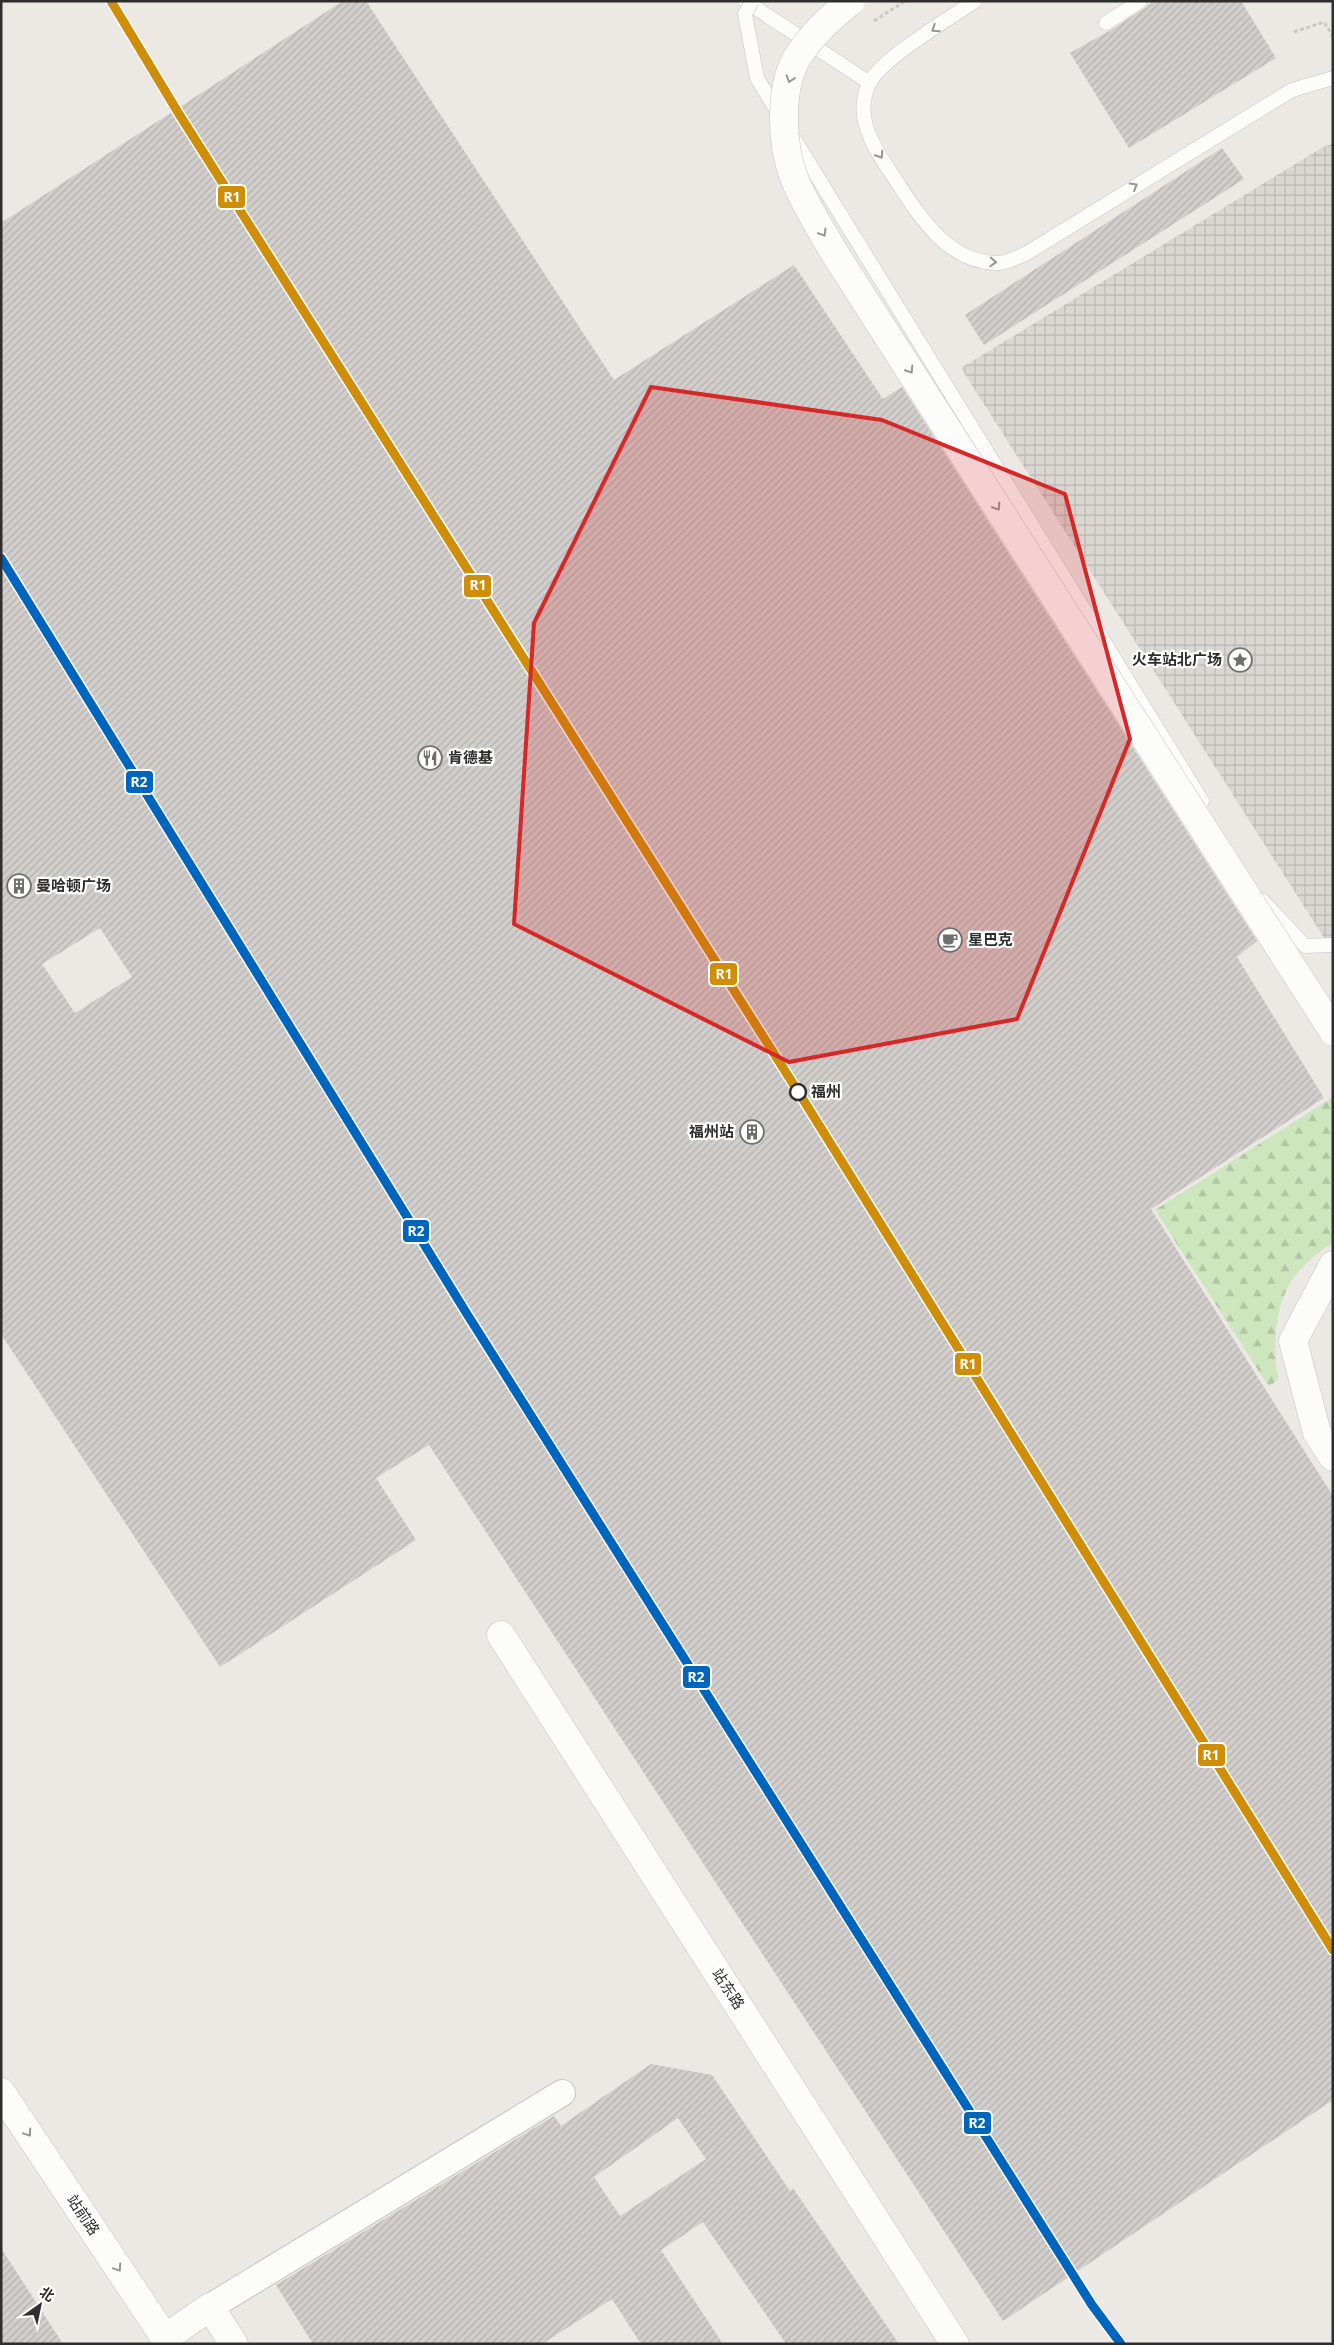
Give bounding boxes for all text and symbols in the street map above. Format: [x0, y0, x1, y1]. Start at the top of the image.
one-way arrow [931, 23, 940, 32]
one-way arrow [785, 75, 795, 83]
one-way arrow [873, 150, 883, 159]
one-way arrow [1129, 183, 1138, 193]
line badge: R1 [217, 185, 246, 209]
text: R1 [223, 187, 241, 206]
one-way arrow [817, 228, 826, 237]
one-way arrow [990, 256, 998, 267]
one-way arrow [904, 365, 913, 374]
one-way arrow [991, 502, 1001, 511]
line badge: R1 [463, 574, 492, 598]
text: R1 [469, 575, 487, 594]
place icon: 火车站北广场 [1227, 647, 1253, 673]
place label: 火车站北广场 [1132, 649, 1222, 669]
restaurant icon: 肯德基 [417, 745, 443, 771]
place label: 肯德基 [448, 747, 493, 767]
line badge: R2 [125, 770, 154, 794]
text: R2 [130, 772, 148, 791]
building icon: 曼哈顿广场 [6, 873, 32, 899]
place label: 曼哈顿广场 [36, 875, 111, 895]
cafe icon: 星巴克 [937, 927, 963, 953]
place label: 星巴克 [968, 929, 1013, 949]
line badge: R1 [709, 962, 738, 986]
text: R1 [715, 964, 733, 983]
place label: 福州 [811, 1081, 841, 1101]
marker: 福州 [789, 1083, 807, 1101]
building icon: 福州站 [739, 1119, 765, 1145]
place label: 福州站 [689, 1121, 734, 1141]
line badge: R2 [402, 1219, 430, 1243]
text: R2 [407, 1221, 425, 1240]
line badge: R1 [954, 1352, 982, 1376]
text: R1 [959, 1354, 977, 1373]
line badge: R2 [682, 1665, 711, 1689]
text: R2 [687, 1667, 705, 1686]
line badge: R1 [1197, 1743, 1226, 1767]
text: R1 [1202, 1745, 1220, 1764]
street label: 站东路 [708, 1964, 749, 2013]
line badge: R2 [963, 2111, 992, 2135]
text: R2 [968, 2113, 986, 2132]
one-way arrow [22, 2127, 31, 2136]
street label: 站前路 [63, 2190, 105, 2239]
one-way arrow [112, 2262, 122, 2271]
north arrow [15, 2280, 65, 2330]
text: 北 [36, 2282, 58, 2305]

